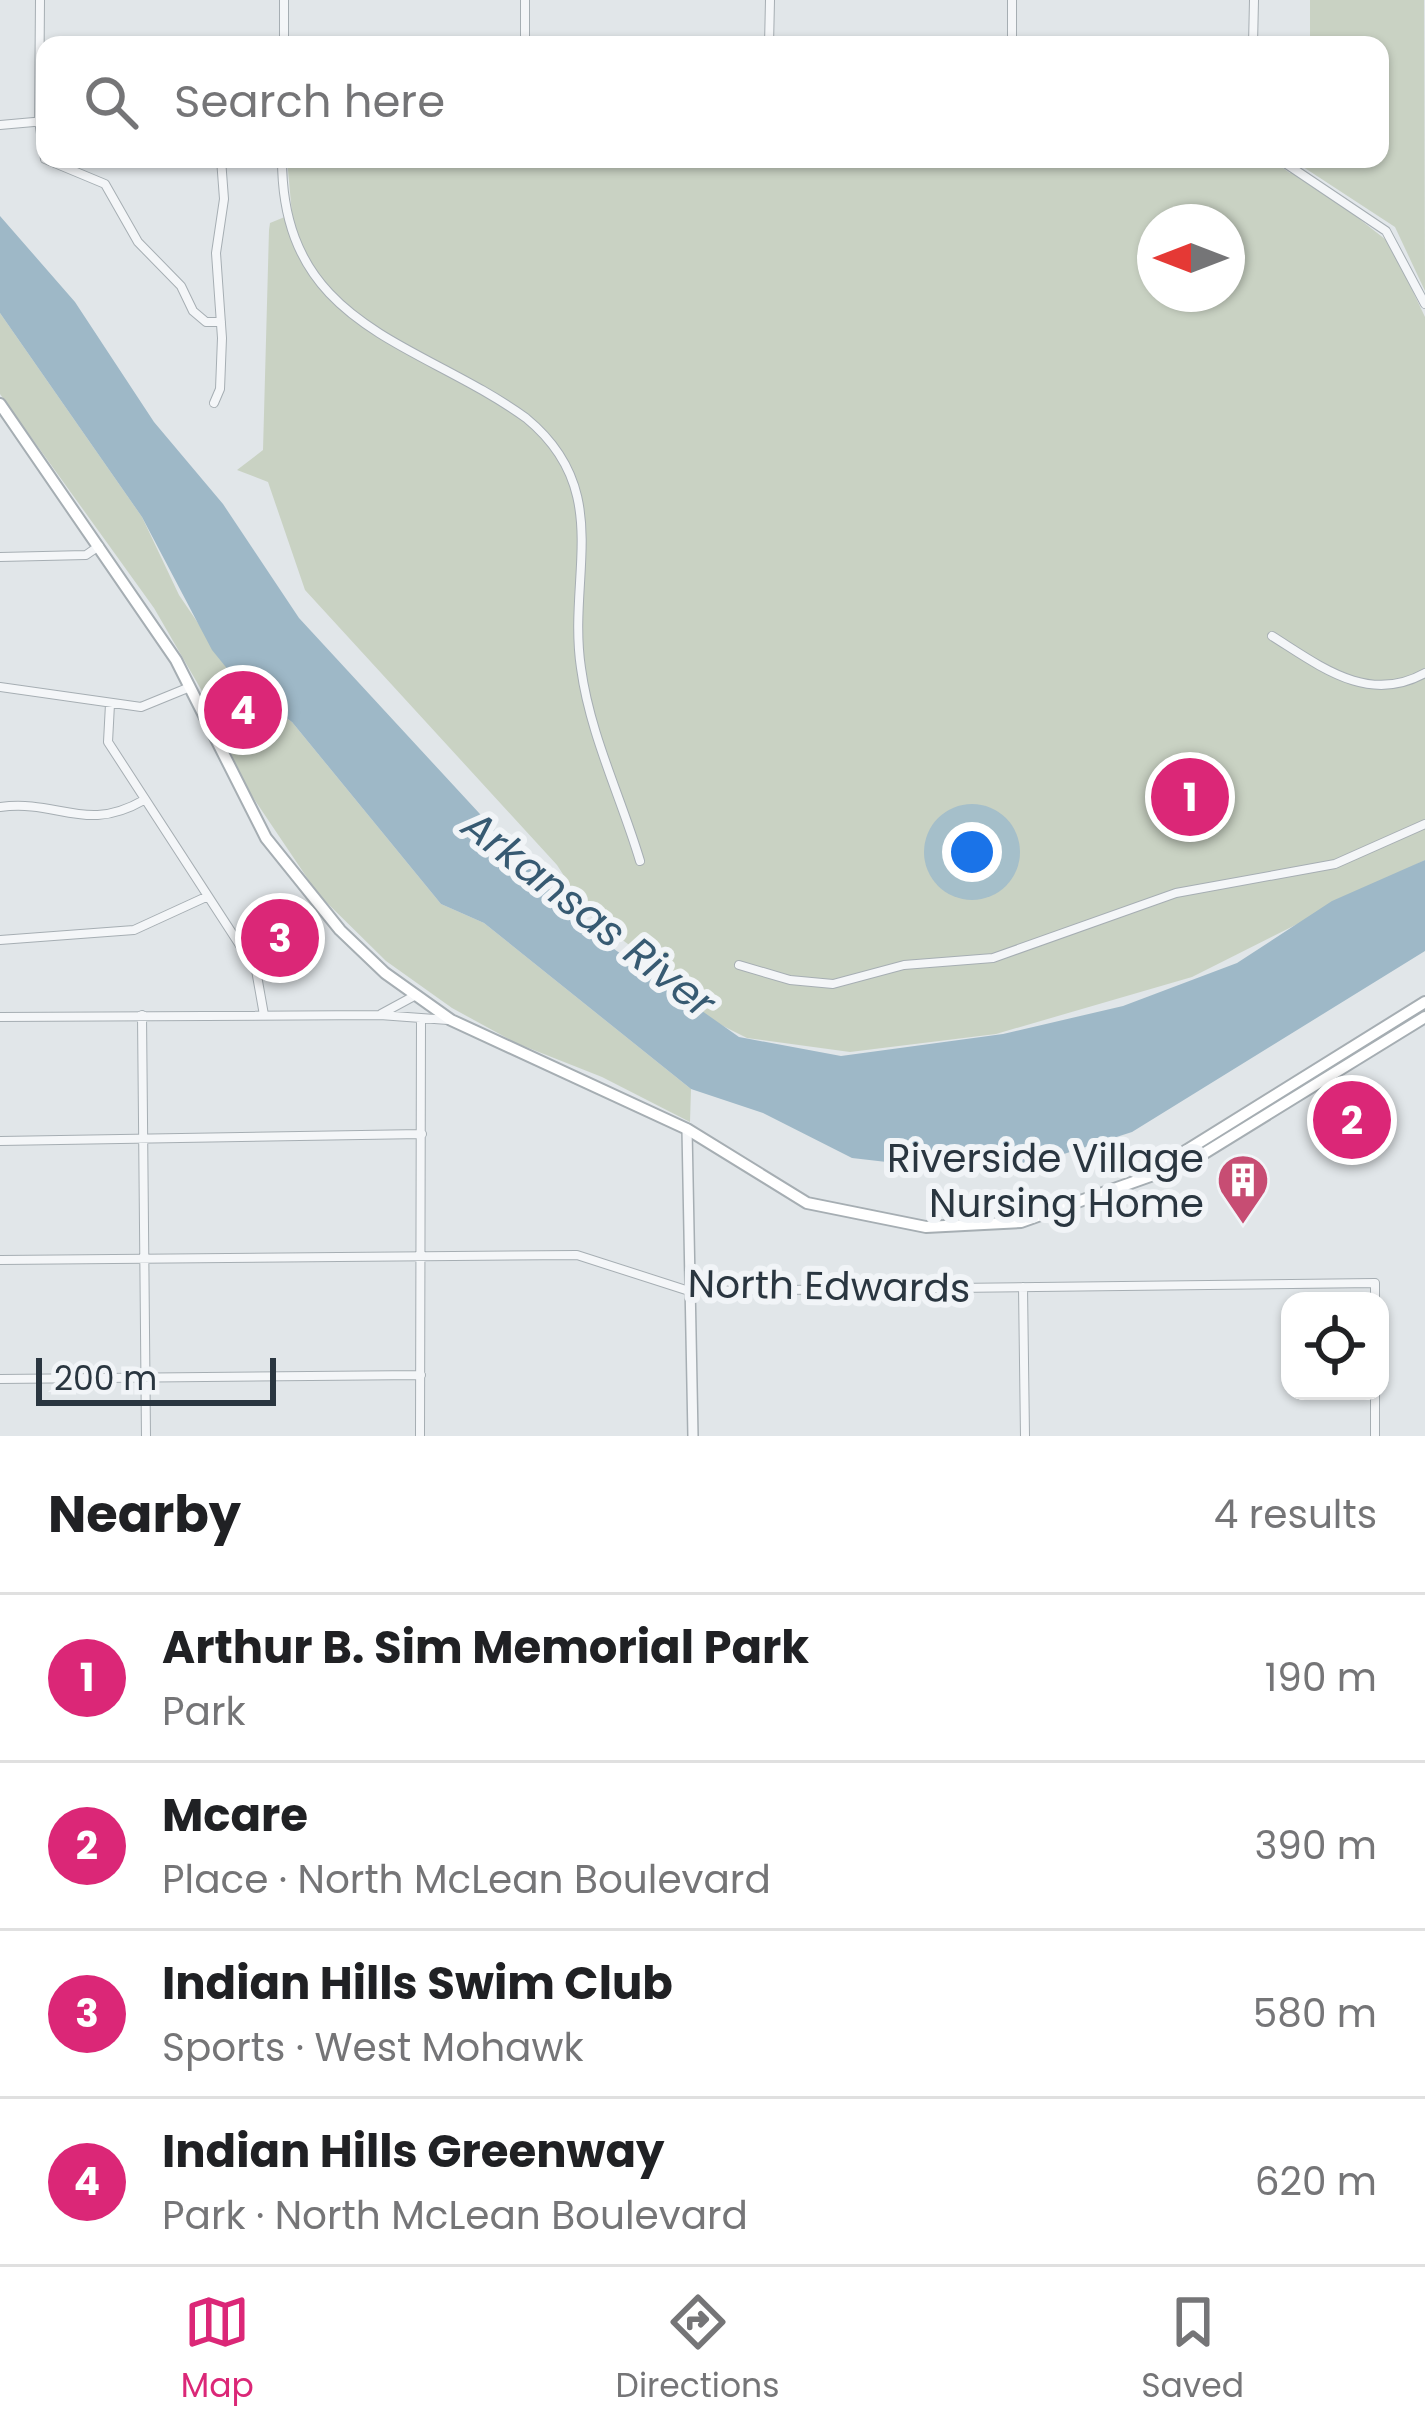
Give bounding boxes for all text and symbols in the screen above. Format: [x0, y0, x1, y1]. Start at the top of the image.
search box [36, 36, 1389, 168]
icon: search [78, 69, 144, 135]
text: Search here [174, 70, 445, 133]
north arrow [1137, 204, 1245, 312]
pin: 4 [204, 665, 282, 755]
pin: 1 [1151, 752, 1229, 842]
water label: Arkansas River [449, 796, 729, 1032]
your location [942, 822, 1002, 882]
pin: 3 [241, 893, 319, 983]
pin: 2 [1313, 1075, 1391, 1165]
place label: Riverside Village Nursing Home [887, 1131, 1204, 1231]
building icon: Riverside Village Nursing Home [1215, 1152, 1271, 1226]
street label: North Edwards [687, 1256, 971, 1316]
map controls [1281, 1292, 1389, 1400]
button: locate [1281, 1292, 1389, 1400]
scale bar [36, 1352, 276, 1405]
text: 200 m [54, 1355, 157, 1402]
text: Nearby [48, 1478, 241, 1550]
text: 4 results [1214, 1487, 1377, 1542]
text: Arthur B. Sim Memorial Park [162, 1616, 809, 1679]
text: 1 [80, 1650, 94, 1705]
text: 190 m [1265, 1650, 1377, 1705]
text: Park [162, 1684, 246, 1739]
text: Mcare [162, 1784, 308, 1847]
text: 2 [76, 1818, 98, 1873]
text: 390 m [1254, 1818, 1377, 1873]
text: Place · North McLean Boulevard [162, 1852, 771, 1907]
text: Indian Hills Swim Club [162, 1952, 673, 2015]
text: 3 [75, 1986, 99, 2041]
text: 580 m [1253, 1986, 1377, 2041]
text: Sports · West Mohawk [162, 2020, 584, 2075]
text: Indian Hills Greenway [162, 2120, 665, 2183]
text: 4 [74, 2154, 100, 2209]
text: 620 m [1255, 2154, 1377, 2209]
text: Park · North McLean Boulevard [162, 2188, 748, 2243]
tab: Map [181, 2289, 254, 2411]
tab: Directions [616, 2289, 779, 2411]
tab: Saved [1141, 2289, 1244, 2411]

